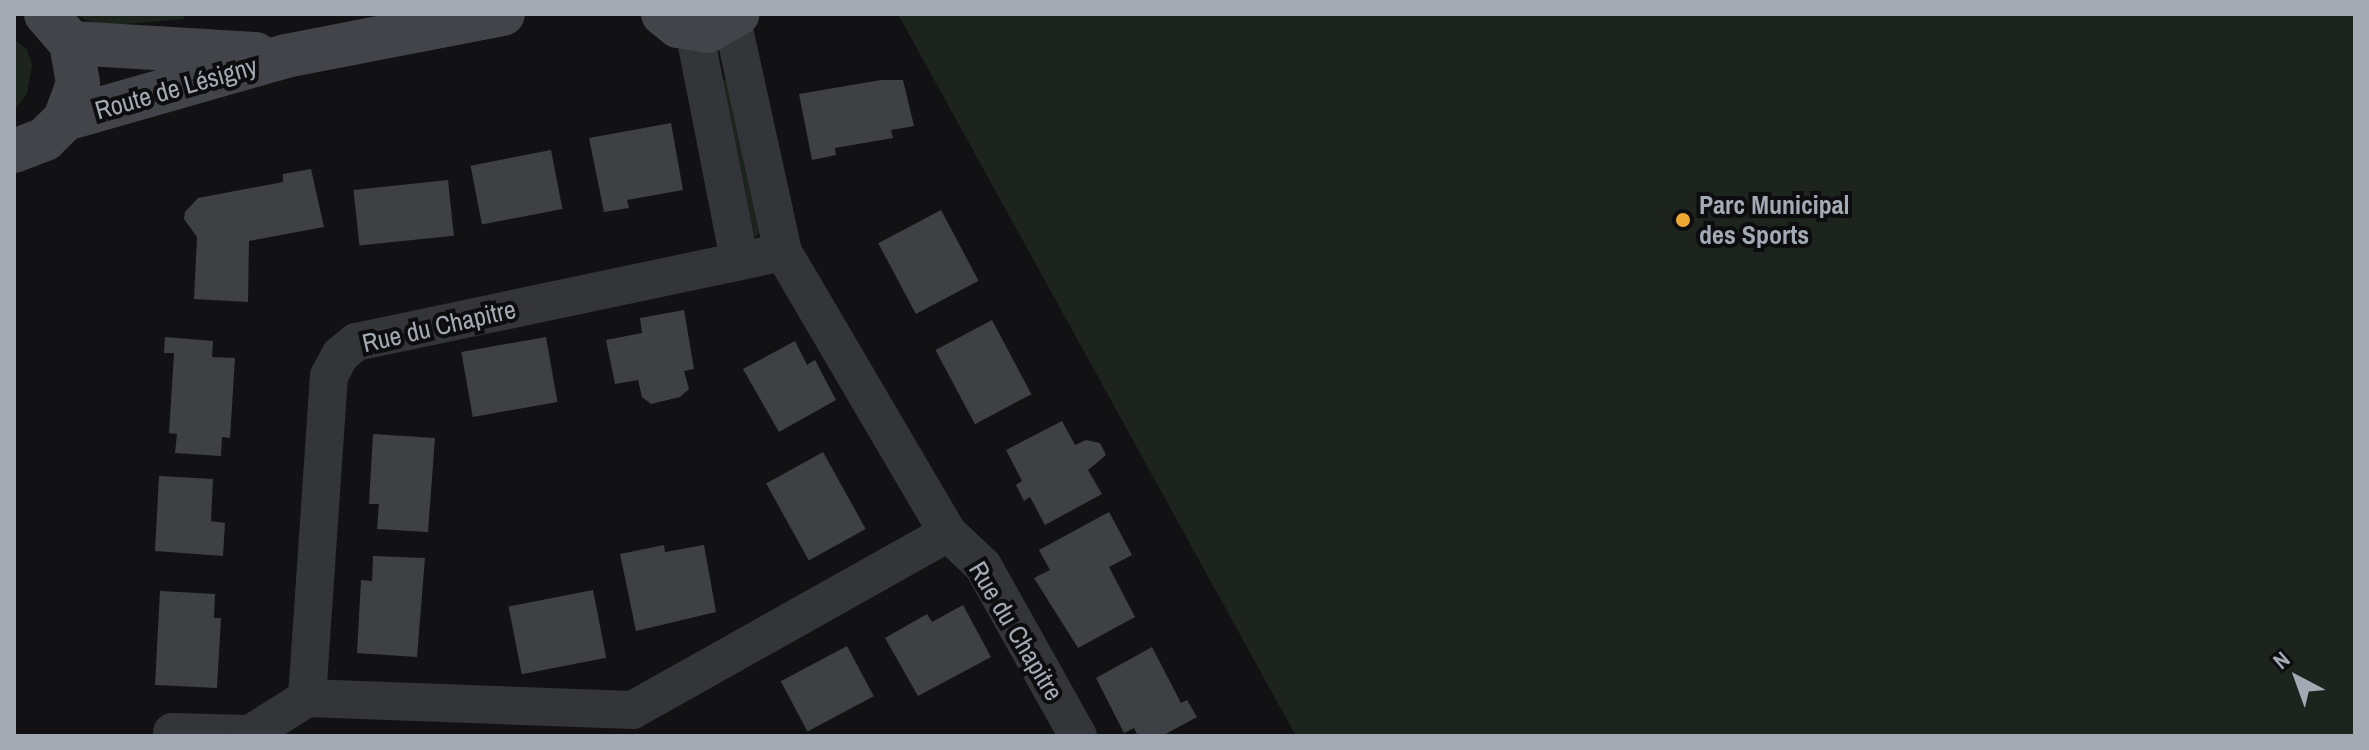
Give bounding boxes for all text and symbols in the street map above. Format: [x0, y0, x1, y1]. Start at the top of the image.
street label: Route de Lésigny [91, 50, 261, 126]
place label: Parc Municipal des Sports [1699, 189, 1849, 250]
marker: Parc Municipal des Sports [1674, 211, 1692, 229]
street label: Rue du Chapitre [359, 293, 519, 359]
street label: Rue du Chapitre [962, 556, 1070, 706]
north arrow [2257, 638, 2337, 718]
text: N [2266, 644, 2296, 675]

